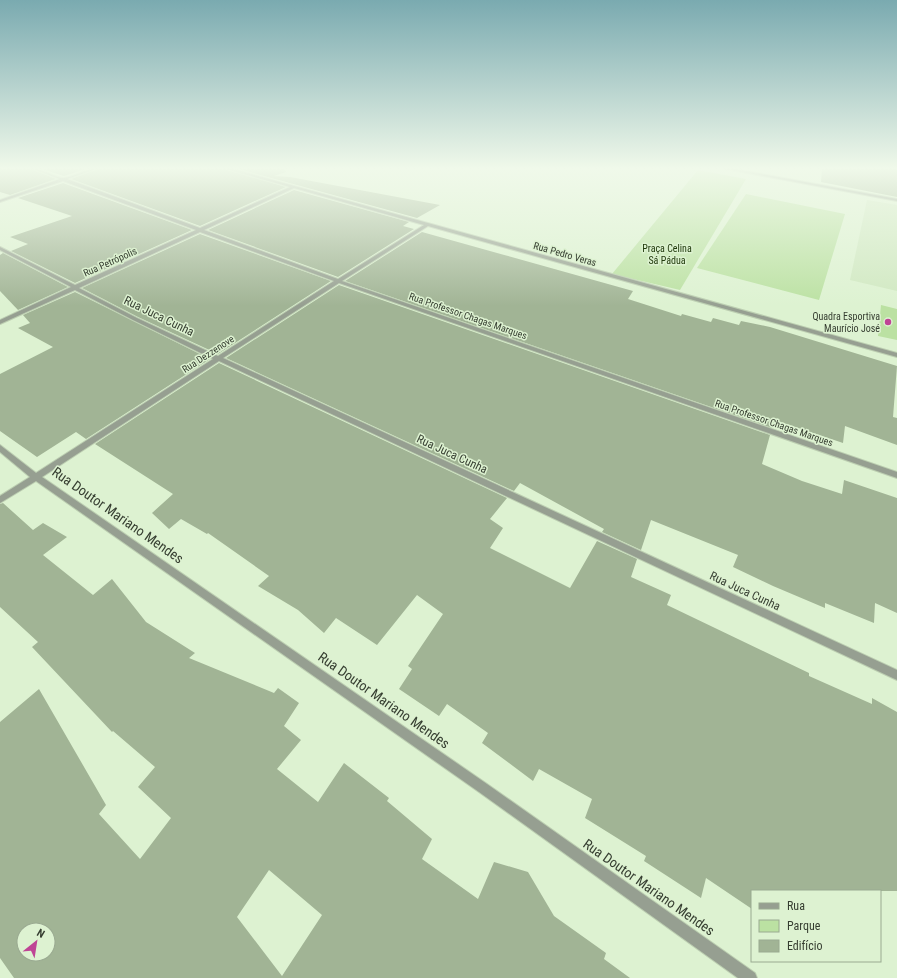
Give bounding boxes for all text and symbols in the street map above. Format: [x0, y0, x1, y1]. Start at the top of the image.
street label: Rua Pedro Veras [532, 240, 598, 268]
park label: Praça Celina Sá Pádua [642, 243, 692, 266]
street label: Rua Petrópolis [82, 245, 139, 279]
street label: Rua Professor Chagas Marques [407, 291, 529, 342]
street label: Rua Juca Cunha [122, 293, 197, 339]
place label: Quadra Esportiva Maurício José [812, 311, 880, 334]
marker: Quadra Esportiva Maurício José [883, 317, 893, 327]
street label: Rua Dezzenove [180, 333, 236, 375]
street label: Rua Professor Chagas Marques [713, 398, 835, 449]
street label: Rua Juca Cunha [414, 432, 490, 477]
street label: Rua Doutor Mariano Mendes [49, 464, 187, 566]
street label: Rua Juca Cunha [707, 569, 783, 614]
street label: Rua Doutor Mariano Mendes [315, 649, 453, 751]
street label: Rua Doutor Mariano Mendes [580, 836, 718, 938]
legend [751, 890, 881, 962]
text: Rua [787, 899, 805, 913]
text: Parque [787, 919, 821, 933]
north arrow [16, 922, 56, 962]
text: N [35, 926, 47, 941]
text: Edifício [787, 939, 823, 953]

